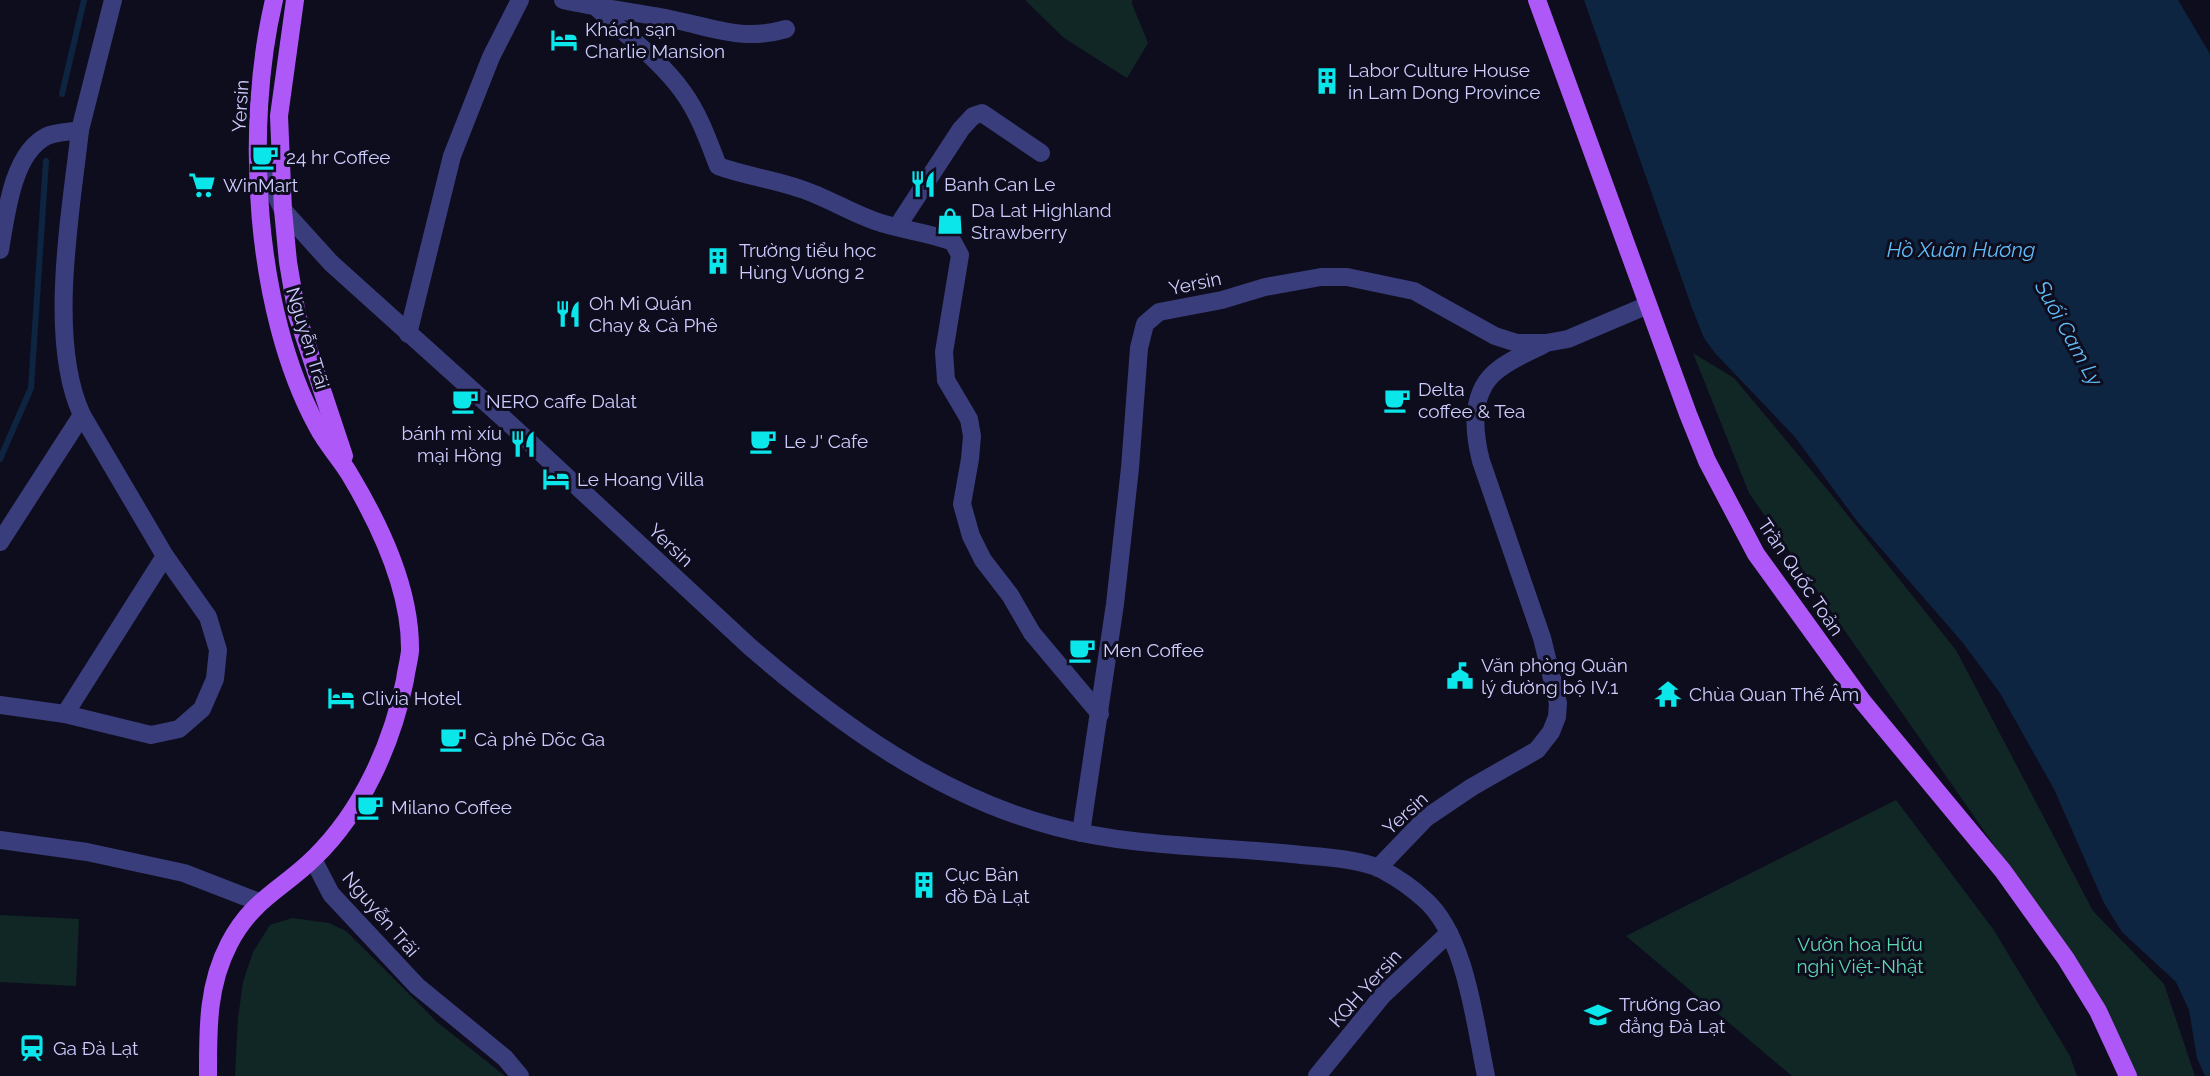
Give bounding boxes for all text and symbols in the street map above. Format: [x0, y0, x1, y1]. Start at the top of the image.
place label: Khách sạn Charlie Mansion [585, 18, 725, 62]
hotel icon: Khách sạn Charlie Mansion [549, 25, 579, 55]
place label: Labor Culture House in Lam Dong Province [1348, 59, 1540, 103]
building icon: Labor Culture House in Lam Dong Province [1312, 66, 1342, 96]
street label: Yersin [227, 79, 253, 133]
cafe icon: 24 hr Coffee [250, 142, 280, 172]
place label: 24 hr Coffee [286, 146, 391, 168]
restaurant icon: Banh Can Le [908, 169, 938, 199]
supermarket icon: WinMart [187, 170, 217, 200]
place label: Banh Can Le [944, 173, 1055, 195]
place label: WinMart [223, 174, 299, 196]
place label: Da Lat Highland Strawberry [971, 199, 1112, 243]
shop icon: Da Lat Highland Strawberry [935, 206, 965, 236]
water label: Hồ Xuân Hương [1887, 237, 2035, 262]
place label: Trường tiểu học Hùng Vương 2 [739, 239, 876, 283]
building icon: Trường tiểu học Hùng Vương 2 [703, 246, 733, 276]
street label: Yersin [1167, 267, 1223, 299]
water label: Suối Cam Ly [2029, 275, 2108, 391]
street label: Nguyễn Trãi [282, 284, 334, 392]
place label: Oh Mi Quán Chay & Cà Phê [589, 292, 718, 336]
restaurant icon: Oh Mi Quán Chay & Cà Phê [553, 299, 583, 329]
place label: Delta coffee & Tea [1418, 378, 1525, 422]
cafe icon: Delta coffee & Tea [1382, 385, 1412, 415]
cafe icon: NERO caffe Dalat [450, 386, 480, 416]
place label: NERO caffe Dalat [486, 390, 638, 412]
place label: bánh mì xíu mại Hồng [401, 422, 502, 466]
cafe icon: Le J' Cafe [748, 426, 778, 456]
restaurant icon: bánh mì xíu mại Hồng [508, 429, 538, 459]
place label: Le J' Cafe [784, 430, 868, 452]
hotel icon: Le Hoang Villa [541, 464, 571, 494]
place label: Le Hoang Villa [577, 468, 704, 490]
street label: Trần Quốc Toản [1754, 514, 1848, 640]
street label: Yersin [644, 519, 698, 571]
cafe icon: Men Coffee [1067, 635, 1097, 665]
place label: Men Coffee [1103, 639, 1204, 661]
place label: Văn phòng Quản lý đường bộ IV.1 [1481, 654, 1628, 698]
public building icon: Văn phòng Quản lý đường bộ IV.1 [1445, 661, 1475, 691]
temple icon: Chùa Quan Thế Âm [1653, 679, 1683, 709]
hotel icon: Clivia Hotel [326, 683, 356, 713]
place label: Chùa Quan Thế Âm [1689, 683, 1859, 705]
place label: Clivia Hotel [362, 687, 462, 709]
cafe icon: Cà phê Dõc Ga [438, 724, 468, 754]
place label: Cà phê Dõc Ga [474, 728, 605, 750]
street label: Yersin [1378, 787, 1432, 839]
cafe icon: Milano Coffee [355, 792, 385, 822]
place label: Milano Coffee [391, 796, 512, 818]
place label: Cục Bản đồ Đà Lạt [945, 863, 1030, 907]
street label: Nguyễn Trãi [338, 867, 424, 961]
building icon: Cục Bản đồ Đà Lạt [909, 870, 939, 900]
park label: Vườn hoa Hữu nghị Việt-Nhật [1796, 933, 1924, 977]
street label: KQH Yersin [1324, 945, 1406, 1031]
place label: Trường Cao đẳng Đà Lạt [1619, 993, 1726, 1037]
school or university icon: Trường Cao đẳng Đà Lạt [1583, 1000, 1613, 1030]
station icon: Ga Đà Lạt [17, 1033, 47, 1063]
place label: Ga Đà Lạt [53, 1037, 139, 1059]

